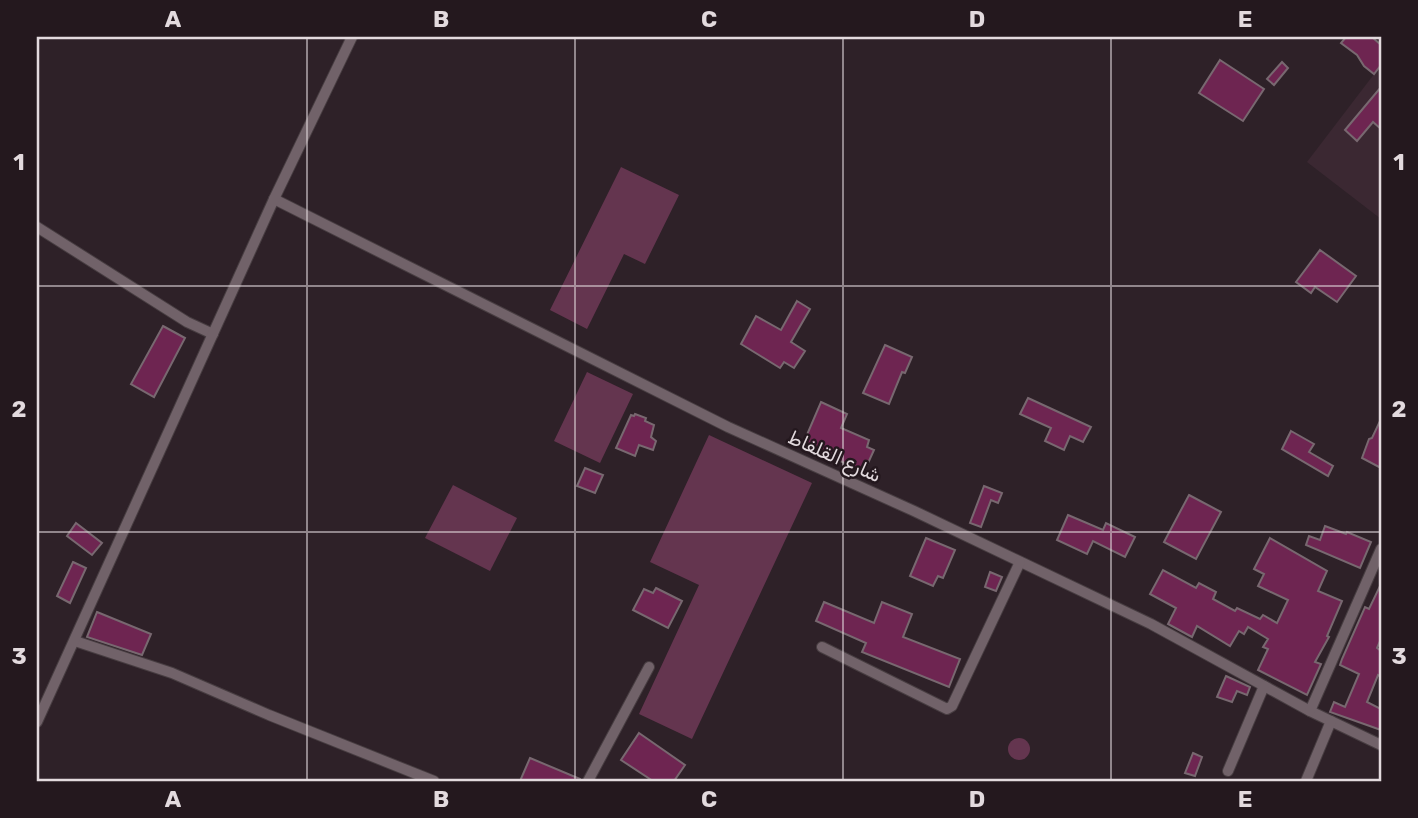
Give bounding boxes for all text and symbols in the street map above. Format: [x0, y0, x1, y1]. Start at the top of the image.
text: A [165, 5, 182, 33]
text: B [433, 5, 449, 33]
text: C [701, 5, 717, 33]
text: D [969, 5, 985, 33]
text: E [1238, 5, 1252, 33]
text: 1 [13, 148, 25, 176]
text: 1 [1393, 148, 1405, 176]
text: 2 [12, 395, 26, 423]
text: 2 [1392, 395, 1406, 423]
street label: شارع القلفاط [784, 426, 885, 489]
text: 3 [11, 642, 27, 670]
text: 3 [1391, 642, 1407, 670]
text: A [165, 785, 182, 813]
text: B [433, 785, 449, 813]
text: C [701, 785, 717, 813]
text: D [969, 785, 985, 813]
text: E [1238, 785, 1252, 813]

